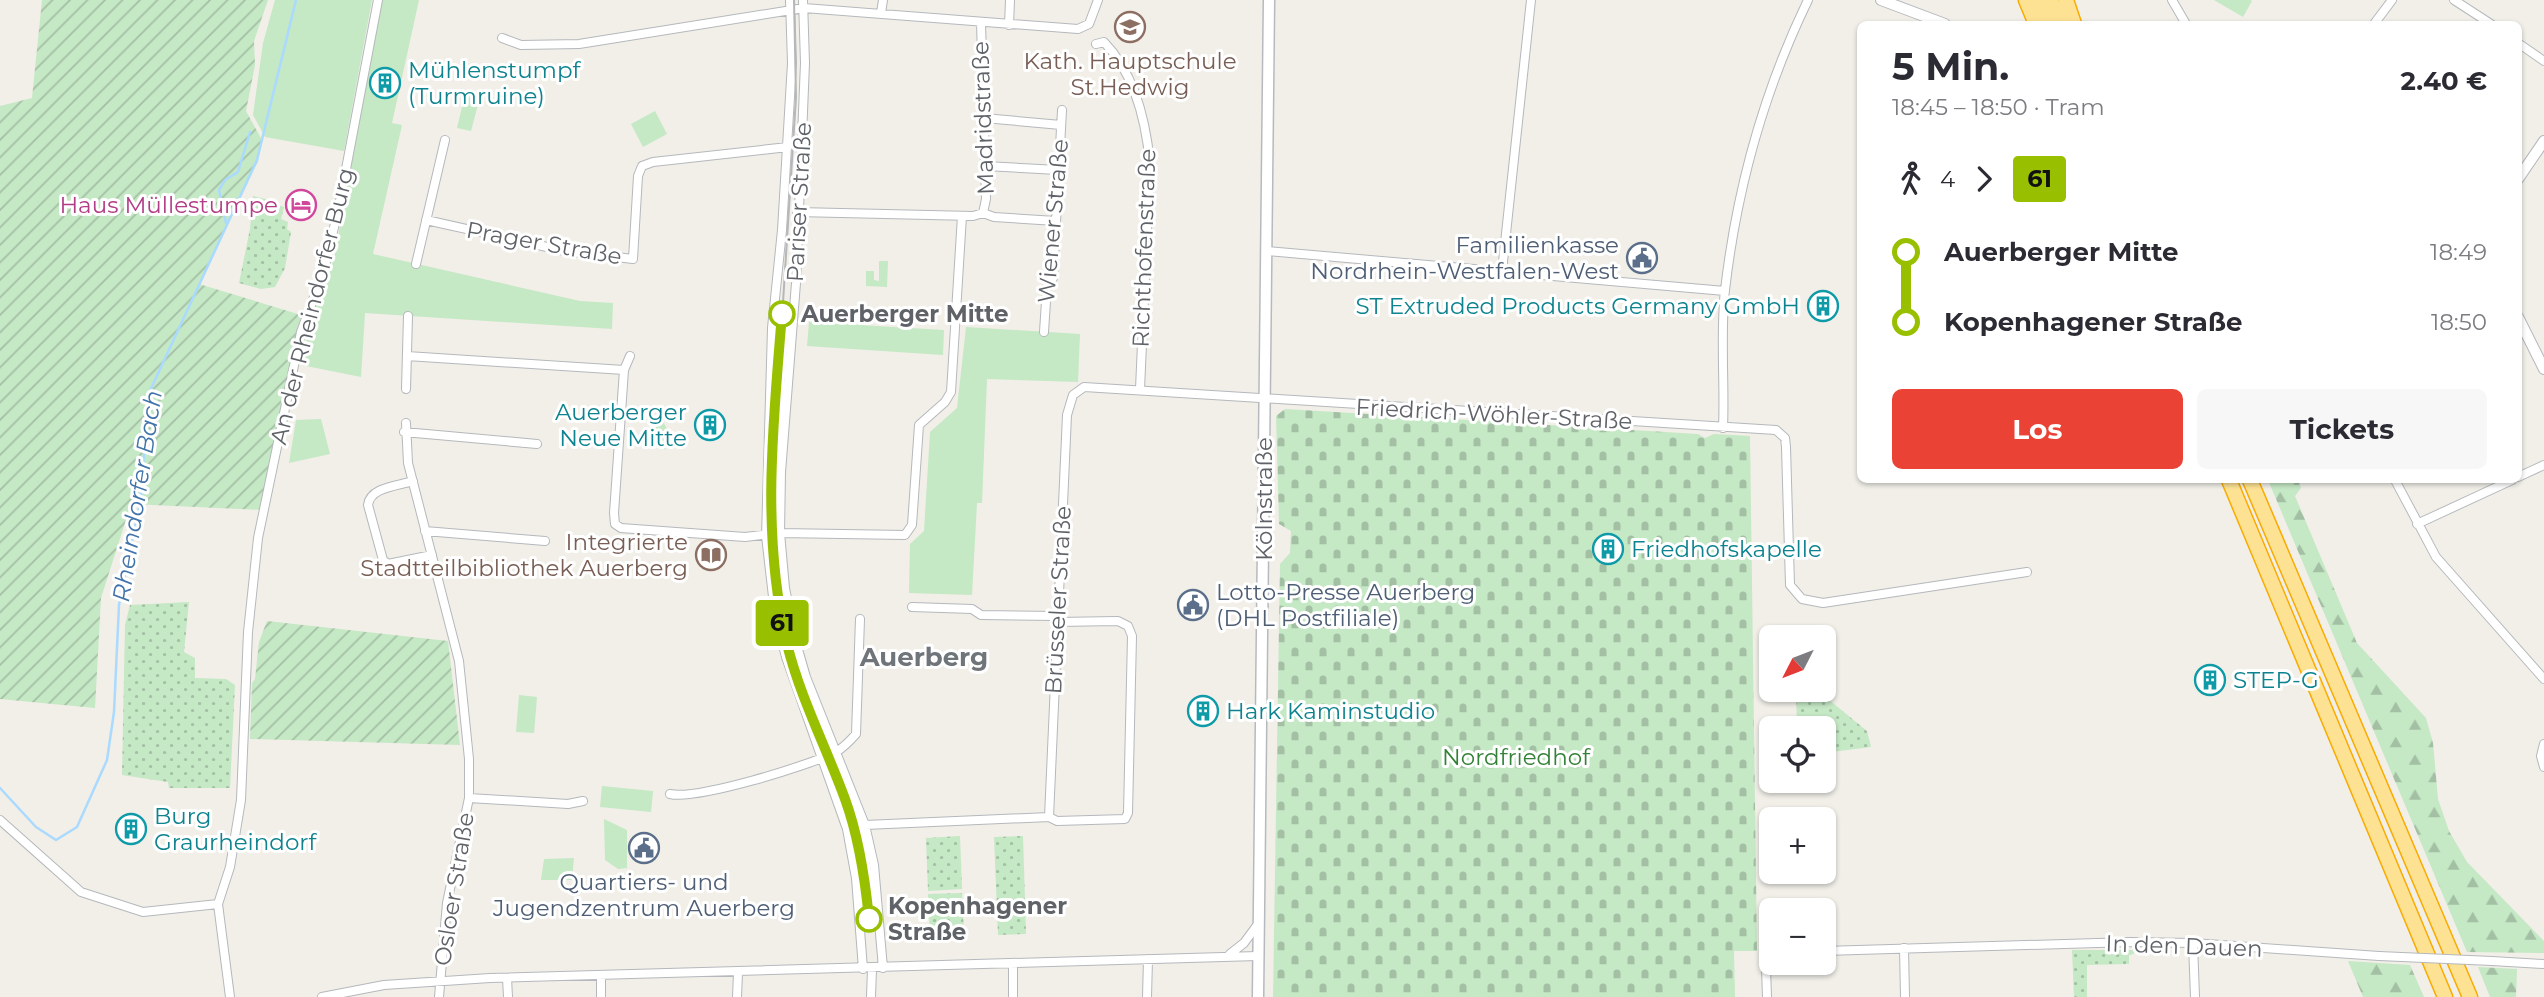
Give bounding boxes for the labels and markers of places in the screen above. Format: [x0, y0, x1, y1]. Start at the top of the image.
school or university icon: Kath. Hauptschule St.Hedwig [1113, 10, 1147, 44]
place label: Kath. Hauptschule St.Hedwig [1023, 47, 1237, 101]
place label: Mühlenstumpf (Turmruine) [408, 56, 582, 110]
building icon: Mühlenstumpf (Turmruine) [368, 66, 402, 100]
hotel icon: Haus Müllestumpe [284, 188, 318, 222]
place label: Haus Müllestumpe [59, 191, 278, 219]
place label: Familienkasse Nordrhein-Westfalen-West [1310, 231, 1619, 285]
public building icon: Familienkasse Nordrhein-Westfalen-West [1625, 241, 1659, 275]
building icon: ST Extruded Products Germany GmbH [1806, 289, 1840, 323]
place label: ST Extruded Products Germany GmbH [1356, 292, 1800, 320]
place label: Auerberger Mitte [800, 300, 1008, 328]
marker: Auerberger Mitte [769, 301, 795, 327]
place label: Auerberger Neue Mitte [555, 398, 687, 452]
building icon: Auerberger Neue Mitte [693, 408, 727, 442]
place label: Integrierte Stadtteilbibliothek Auerberg [360, 528, 688, 582]
building icon: Friedhofskapelle [1591, 532, 1625, 566]
place label: Friedhofskapelle [1631, 535, 1822, 563]
library icon: Integrierte Stadtteilbibliothek Auerberg [694, 538, 728, 572]
place label: Lotto-Presse Auerberg (DHL Postfiliale) [1216, 578, 1475, 632]
public building icon: Lotto-Presse Auerberg (DHL Postfiliale) [1176, 588, 1210, 622]
building icon: STEP-G [2193, 663, 2227, 697]
place label: STEP-G [2233, 666, 2319, 694]
building icon: Hark Kaminstudio [1186, 694, 1220, 728]
place label: Hark Kaminstudio [1226, 697, 1435, 725]
place label: Burg Graurheindorf [154, 802, 318, 856]
building icon: Burg Graurheindorf [114, 812, 148, 846]
public building icon: Quartiers- und Jugendzentrum Auerberg [627, 831, 661, 865]
place label: Quartiers- und Jugendzentrum Auerberg [492, 868, 795, 922]
place label: Kopenhagener Straße [888, 892, 1067, 946]
marker: Kopenhagener Straße [856, 906, 882, 932]

